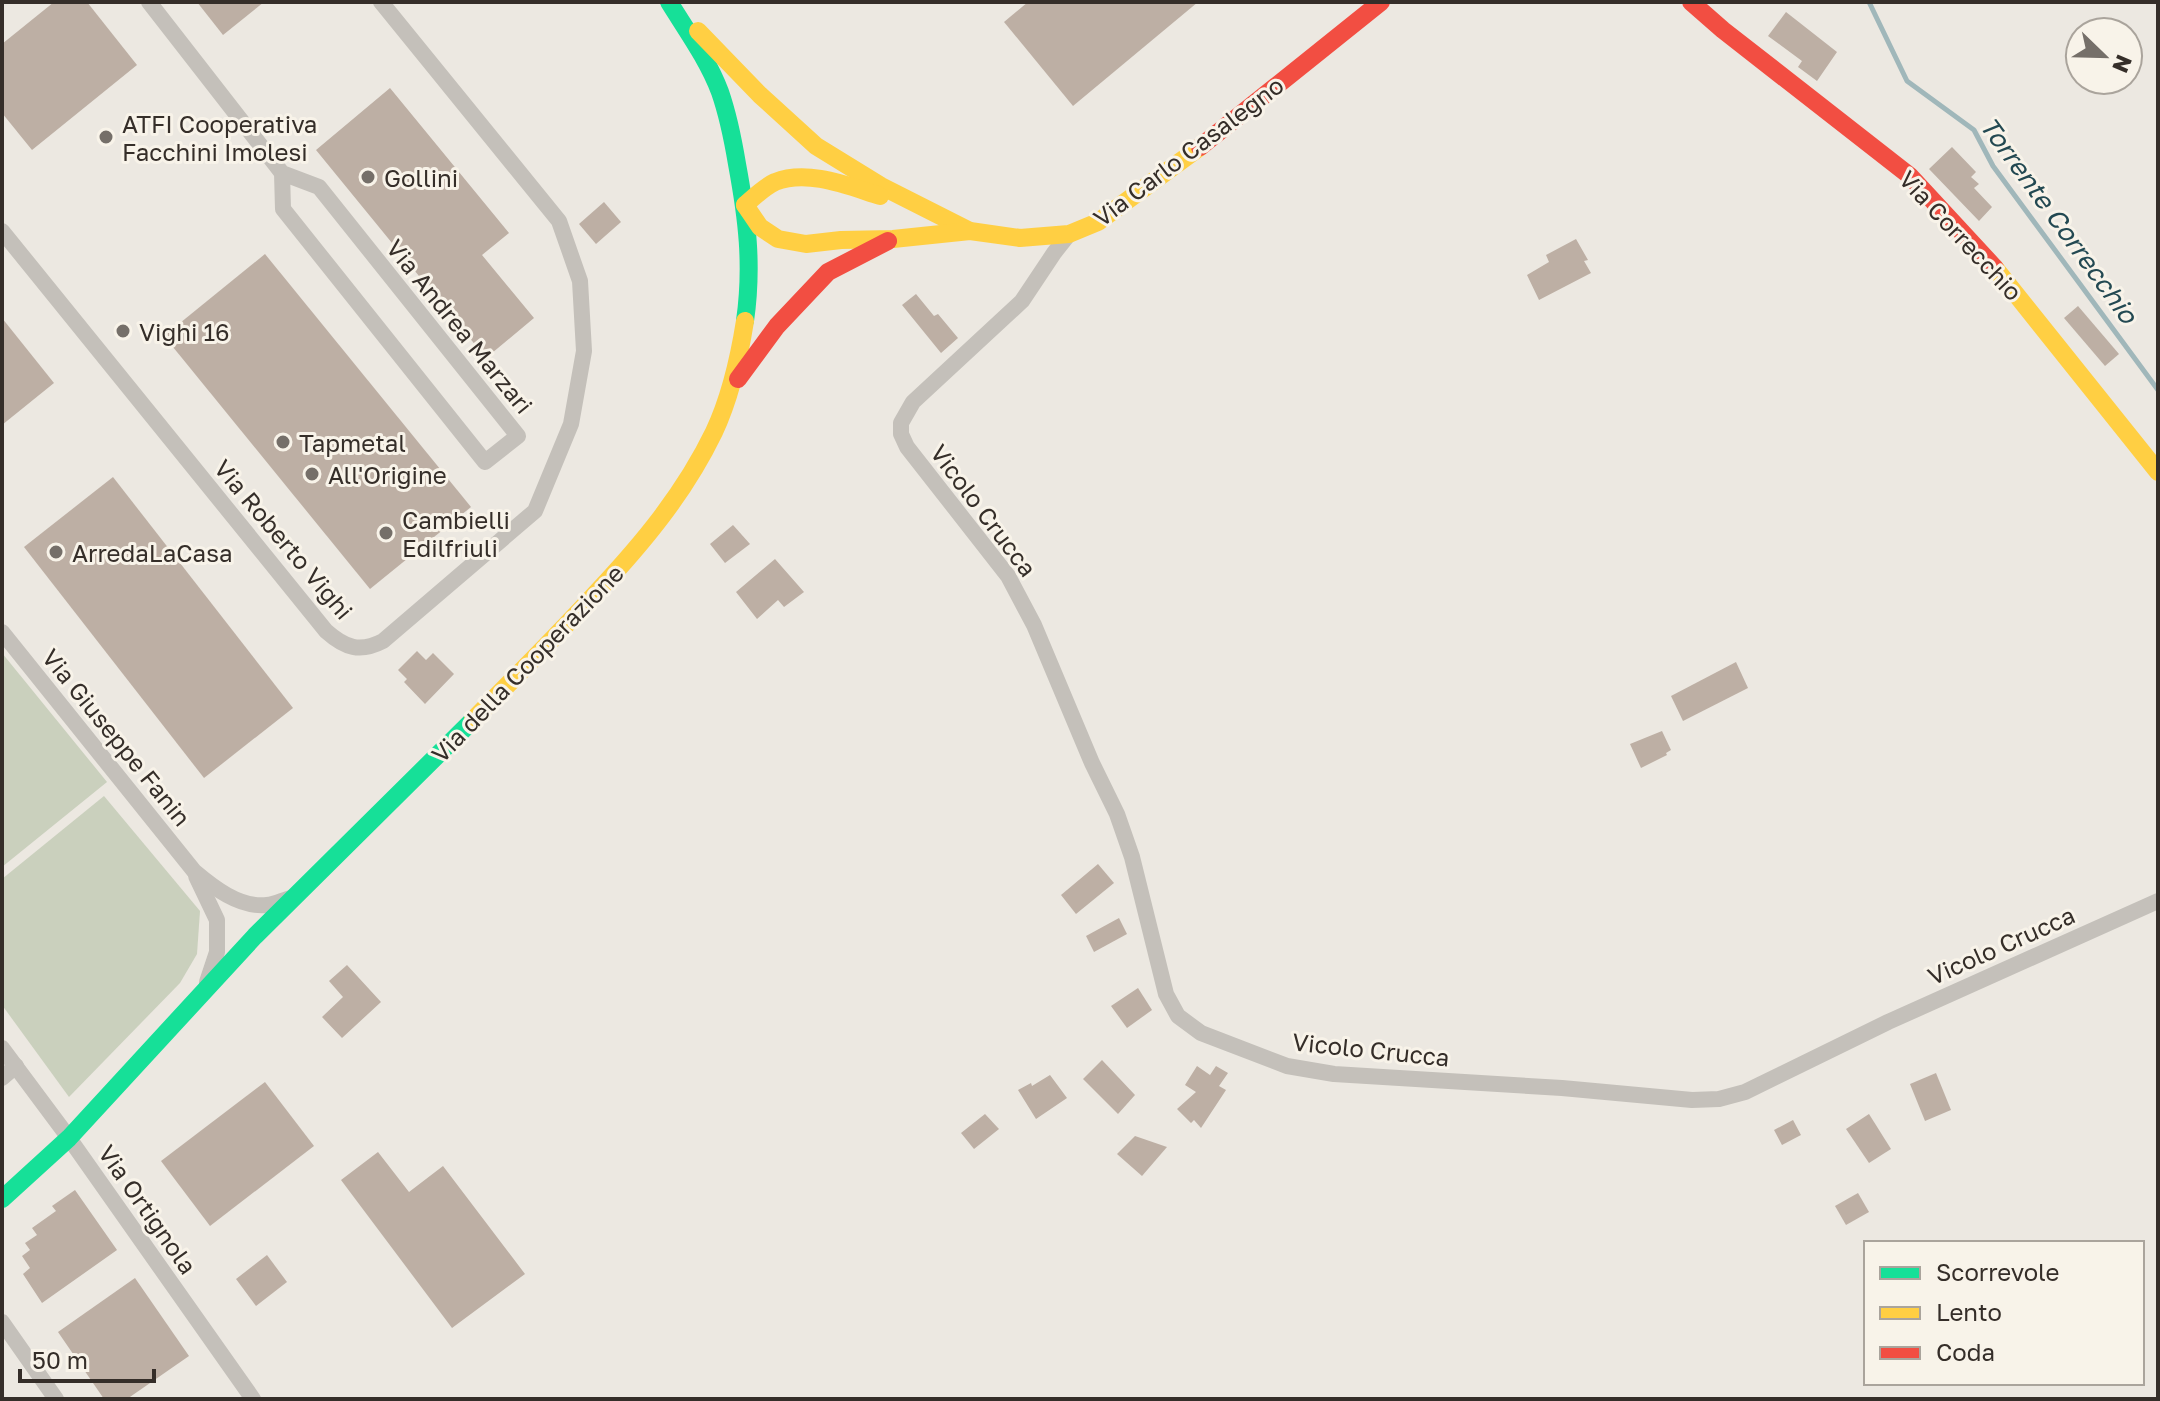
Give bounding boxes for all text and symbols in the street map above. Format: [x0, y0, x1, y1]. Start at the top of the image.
north arrow [2064, 16, 2144, 96]
text: N [2107, 51, 2139, 77]
street label: Via Carlo Casalegno [1087, 70, 1289, 232]
place label: ATFI Cooperativa Facchini Imolesi [122, 109, 317, 166]
water label: Torrente Correcchio [1974, 111, 2145, 330]
marker: ATFI Cooperativa Facchini Imolesi [97, 128, 115, 146]
place label: Gollini [384, 163, 458, 192]
street label: Via Correcchio [1893, 164, 2029, 306]
marker: Gollini [359, 168, 377, 186]
street label: Via Andrea Marzari [381, 233, 539, 419]
place label: Vighi 16 [139, 317, 230, 346]
marker: Vighi 16 [114, 322, 132, 340]
place label: Tapmetal [299, 428, 406, 457]
marker: Tapmetal [274, 433, 292, 451]
street label: Vicolo Crucca [925, 438, 1043, 582]
street label: Via Roberto Vighi [209, 453, 359, 625]
place label: All'Origine [328, 460, 447, 489]
marker: All'Origine [303, 465, 321, 483]
place label: Cambielli Edilfriuli [402, 505, 510, 562]
marker: Cambielli Edilfriuli [377, 524, 395, 542]
place label: ArredaLaCasa [72, 538, 232, 567]
marker: ArredaLaCasa [47, 543, 65, 561]
street label: Via della Cooperazione [425, 558, 629, 768]
street label: Via Giuseppe Fanin [37, 643, 197, 831]
street label: Vicolo Crucca [1923, 900, 2079, 990]
street label: Vicolo Crucca [1291, 1026, 1451, 1072]
street label: Via Ortignola [93, 1139, 203, 1279]
legend [1864, 1241, 2144, 1385]
text: Scorrevole [1936, 1257, 2059, 1286]
text: Lento [1936, 1297, 2002, 1326]
scale bar [20, 1333, 154, 1383]
text: Coda [1936, 1337, 1995, 1366]
text: 50 m [32, 1345, 88, 1374]

